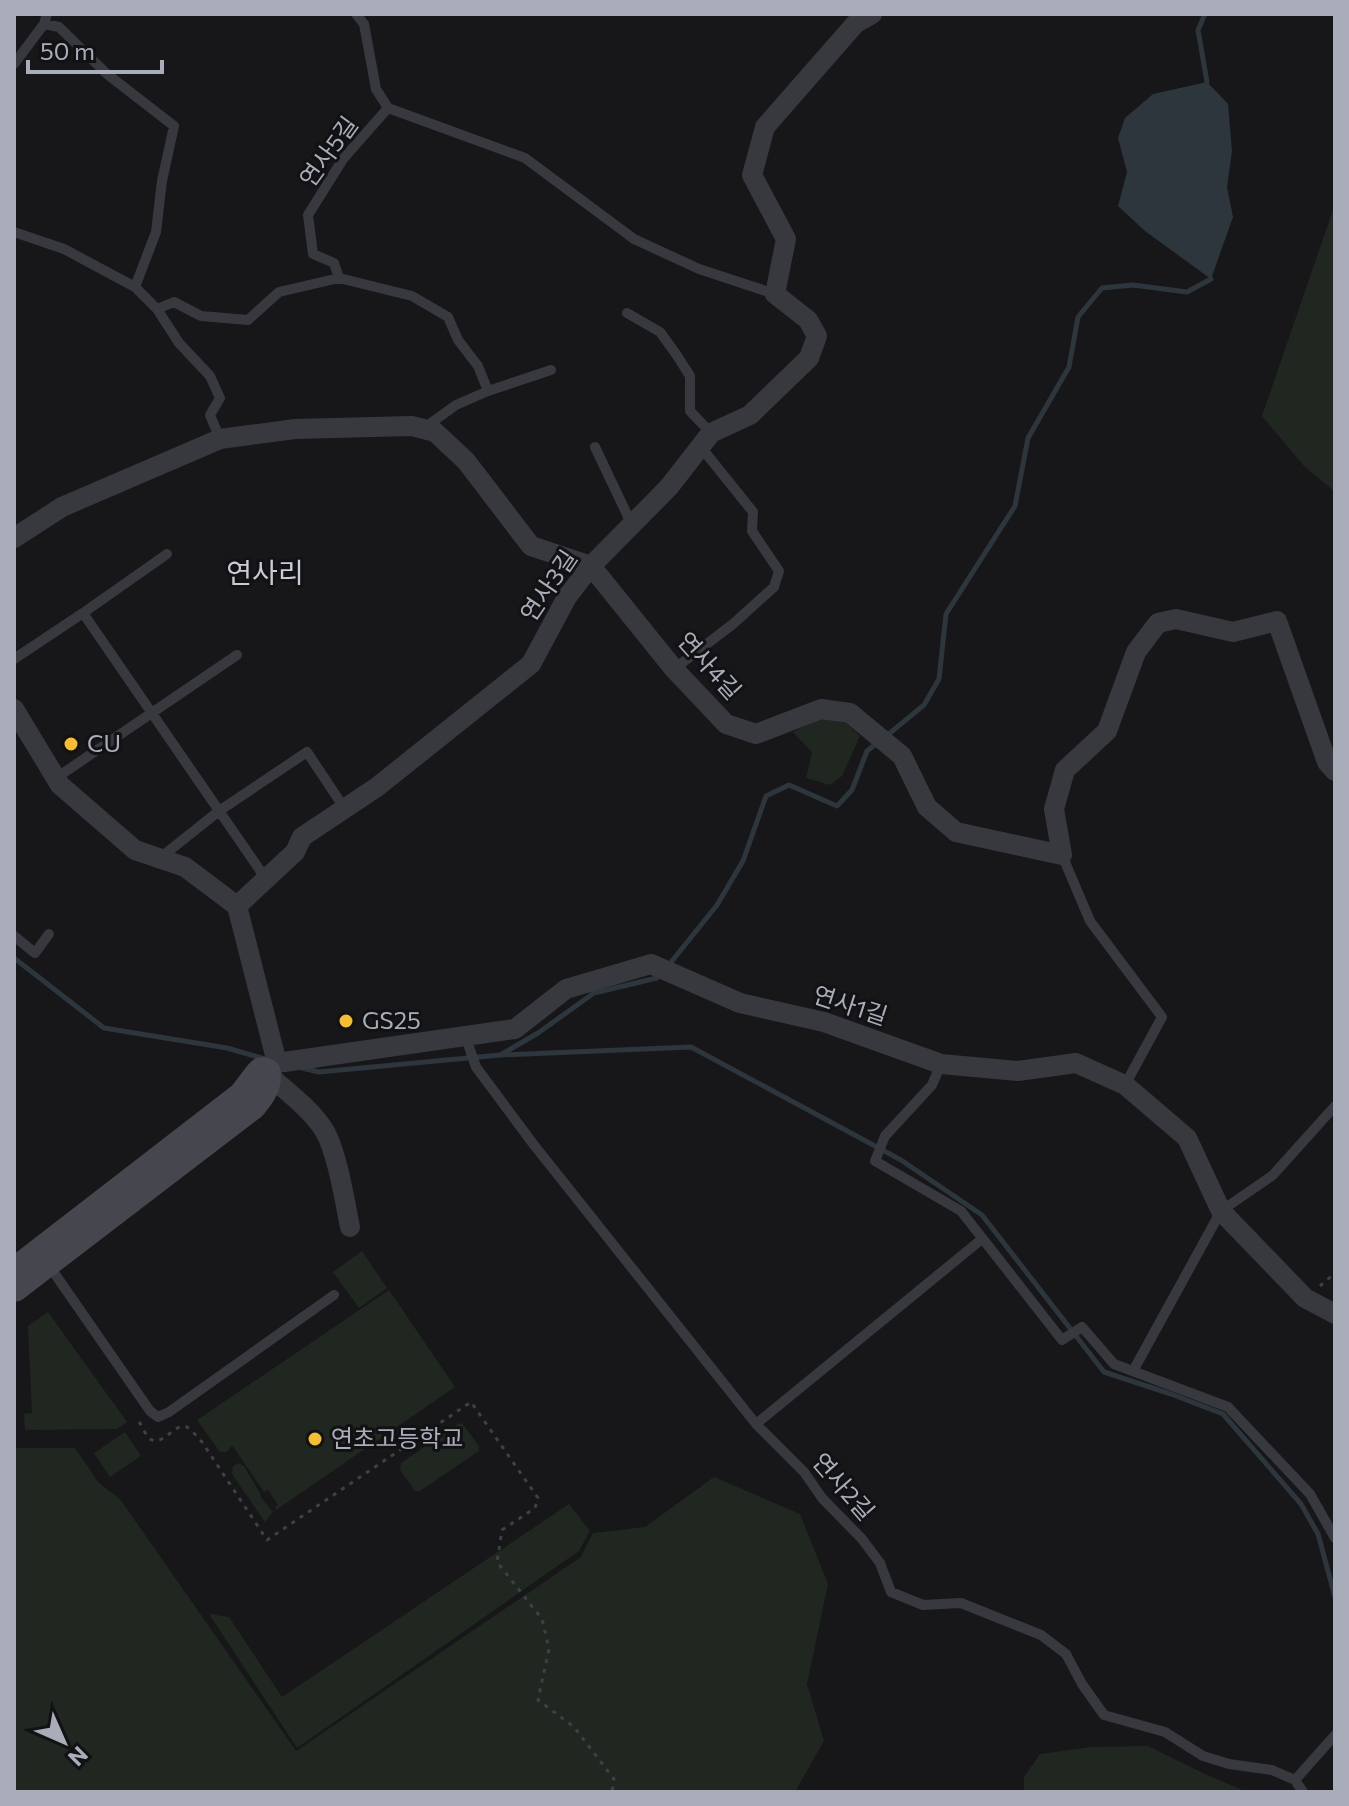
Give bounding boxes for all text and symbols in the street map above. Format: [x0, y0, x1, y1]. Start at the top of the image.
scale bar [28, 24, 162, 74]
text: 50 m [40, 36, 95, 65]
street label: 연사5길 [293, 110, 363, 192]
street label: 연사3길 [513, 544, 582, 626]
district label: 연사리 [226, 555, 304, 589]
street label: 연사4길 [672, 625, 748, 705]
place label: CU [87, 728, 121, 757]
marker: CU [62, 735, 80, 753]
street label: 연사1길 [810, 979, 891, 1030]
place label: GS25 [362, 1005, 421, 1034]
marker: GS25 [337, 1012, 355, 1030]
place label: 연초고등학교 [331, 1423, 463, 1452]
marker: 연초고등학교 [306, 1430, 324, 1448]
street label: 연사2길 [807, 1446, 881, 1526]
north arrow [24, 1702, 104, 1782]
text: N [63, 1741, 94, 1772]

